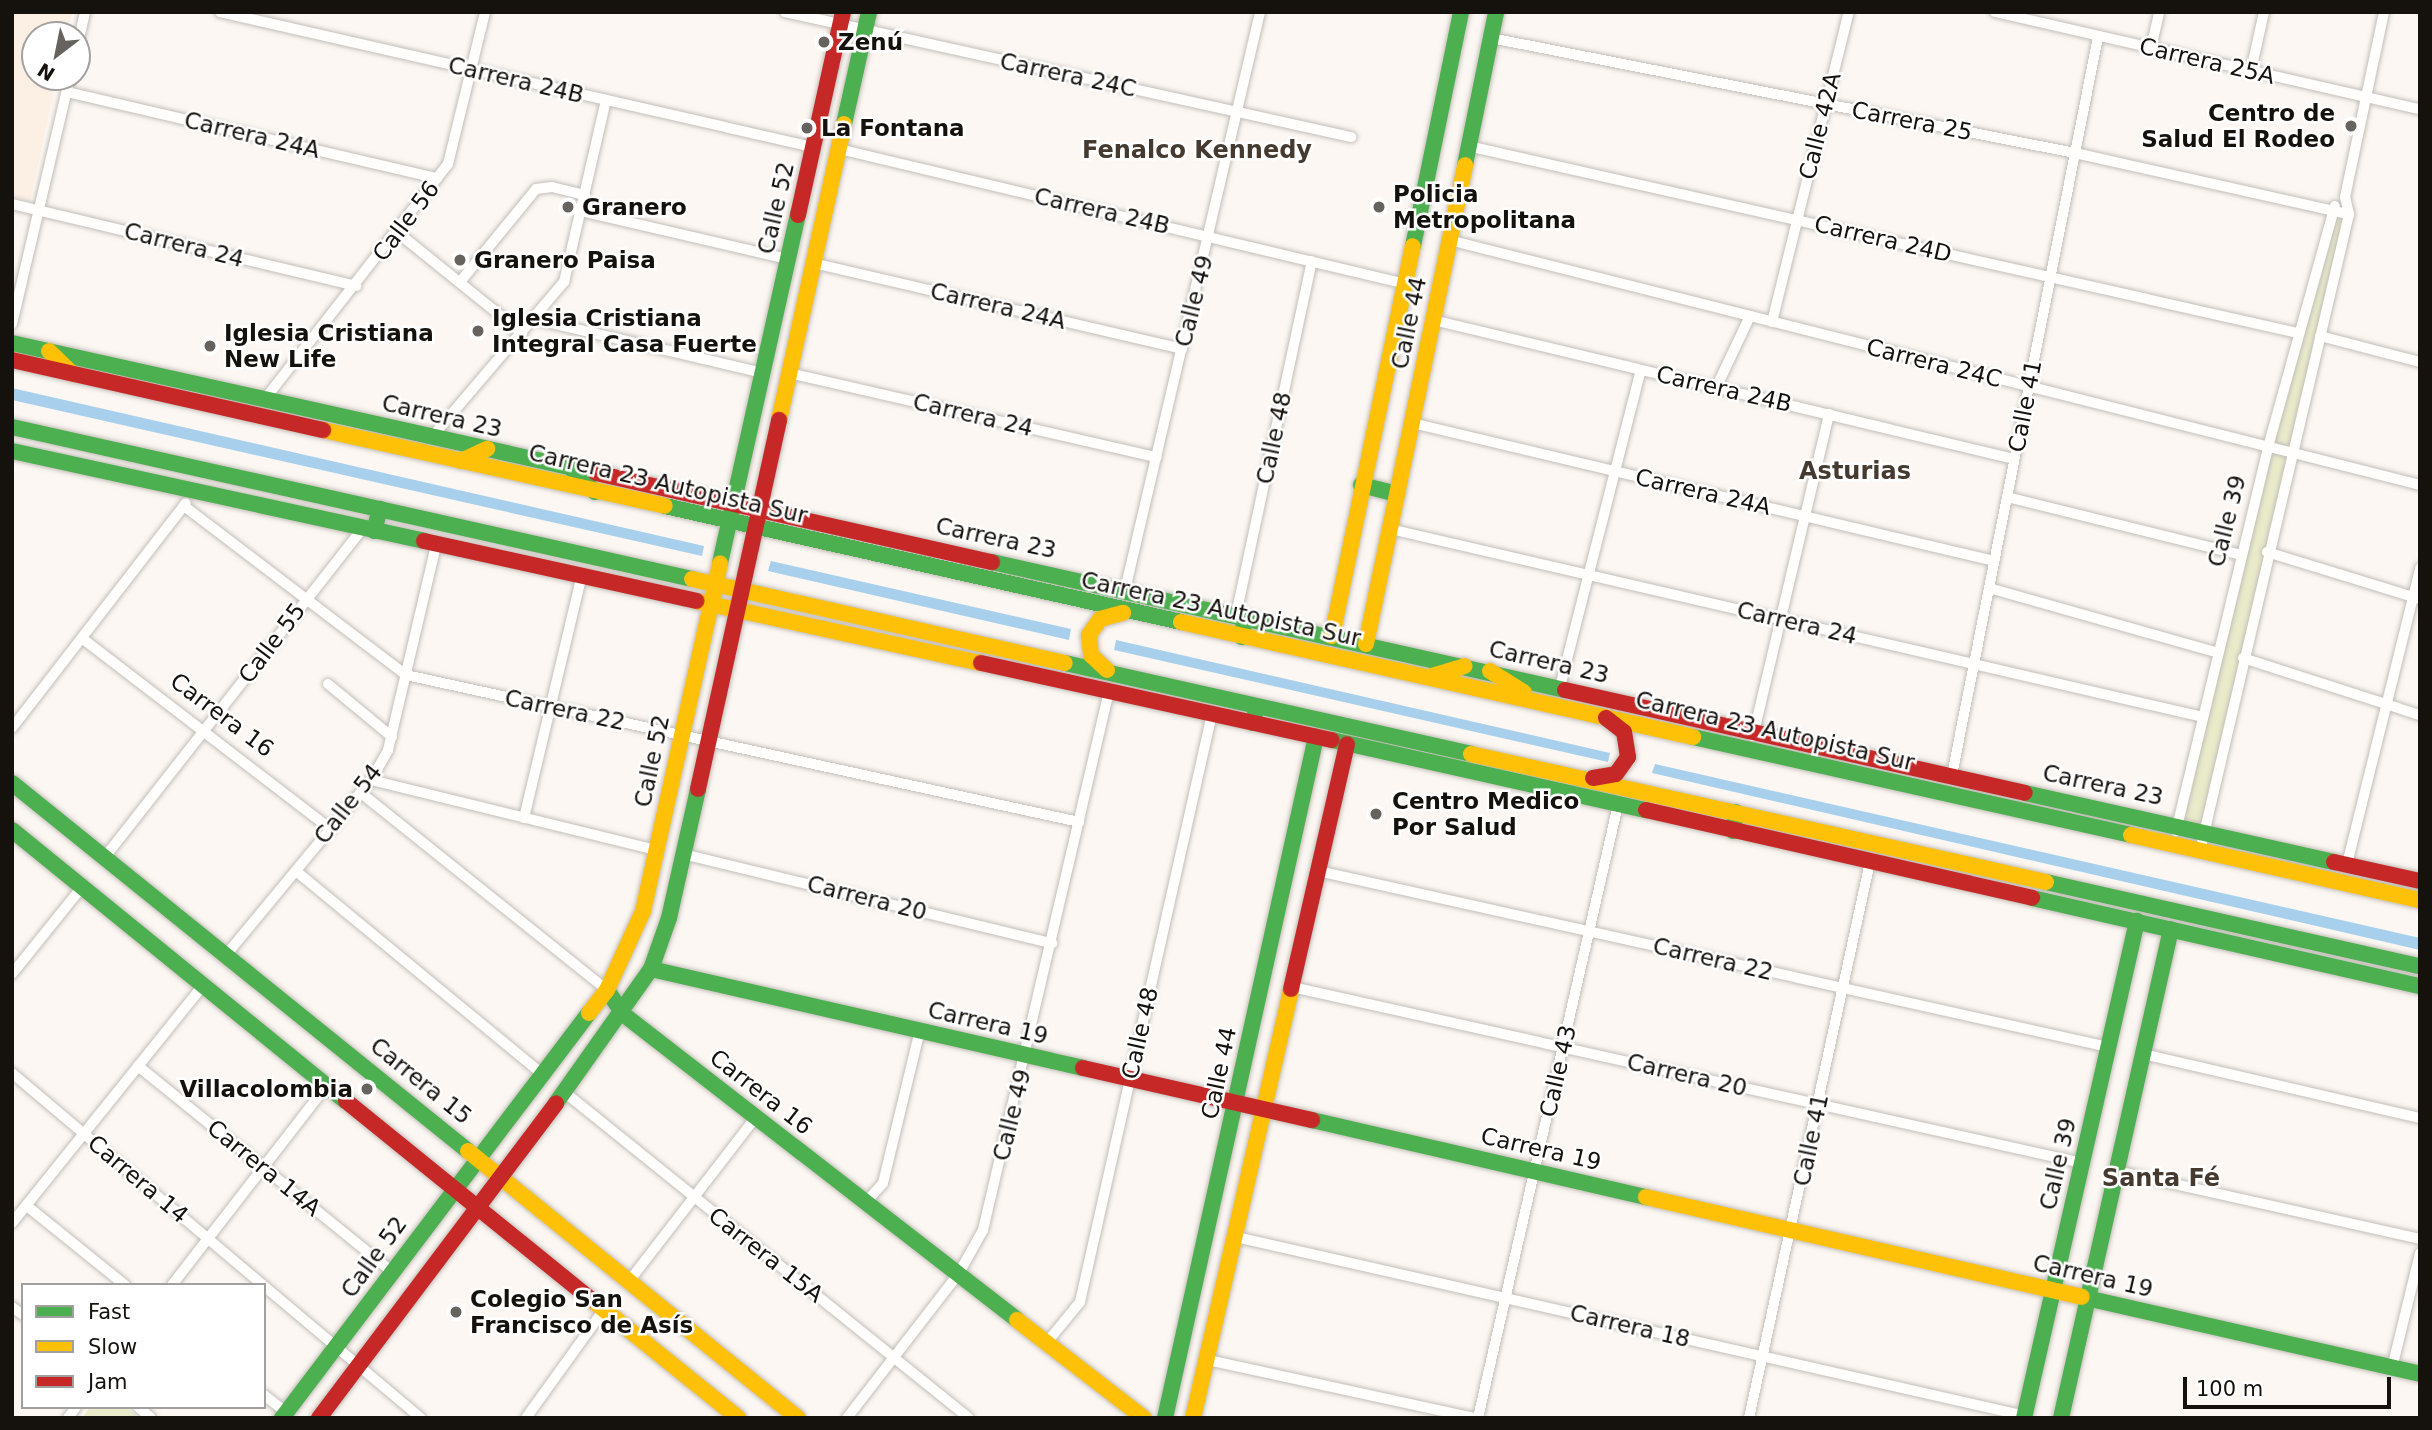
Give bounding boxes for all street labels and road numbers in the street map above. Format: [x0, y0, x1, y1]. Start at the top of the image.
street label: Carrera 25A [2137, 32, 2277, 90]
street label: Carrera 24C [997, 47, 1139, 103]
street label: Carrera 24B [446, 51, 586, 109]
street label: Calle 42A [1793, 70, 1847, 182]
street label: Carrera 25 [1849, 96, 1975, 146]
street label: Carrera 24A [182, 106, 322, 164]
street label: Calle 52 [752, 159, 800, 257]
street label: Calle 56 [367, 175, 445, 267]
street label: Carrera 24B [1032, 182, 1172, 240]
street label: Carrera 24D [1812, 210, 1954, 268]
street label: Carrera 24 [121, 217, 247, 273]
street label: Calle 49 [1169, 252, 1219, 350]
street label: Calle 44 [1386, 274, 1432, 372]
street label: Carrera 24A [928, 277, 1068, 335]
street label: Carrera 24C [1863, 333, 2005, 393]
street label: Calle 41 [2003, 357, 2047, 455]
street label: Carrera 24B [1654, 360, 1794, 418]
street label: Carrera 24 [910, 388, 1036, 442]
street label: Carrera 23 [379, 389, 505, 443]
street label: Calle 48 [1251, 389, 1297, 487]
street label: Carrera 23 Autopista Sur [526, 438, 810, 530]
street label: Carrera 24A [1633, 463, 1773, 521]
street label: Calle 39 [2202, 472, 2252, 570]
street label: Carrera 23 [933, 512, 1059, 564]
street label: Carrera 23 Autopista Sur [1079, 566, 1363, 652]
street label: Carrera 24 [1734, 596, 1860, 650]
street label: Calle 55 [233, 597, 311, 689]
street label: Carrera 23 [1486, 635, 1612, 689]
street label: Carrera 16 [165, 667, 279, 763]
street label: Carrera 22 [502, 684, 628, 736]
street label: Carrera 23 Autopista Sur [1633, 685, 1917, 777]
street label: Calle 52 [629, 712, 675, 810]
street label: Calle 54 [308, 759, 388, 849]
street label: Carrera 23 [2040, 759, 2166, 811]
street label: Carrera 20 [804, 870, 930, 926]
street label: Carrera 22 [1650, 932, 1776, 986]
street label: Calle 48 [1116, 984, 1164, 1082]
street label: Carrera 19 [925, 996, 1051, 1050]
street label: Calle 43 [1534, 1022, 1582, 1120]
street label: Calle 44 [1196, 1024, 1242, 1122]
street label: Carrera 15 [365, 1032, 477, 1130]
street label: Carrera 16 [704, 1043, 818, 1141]
street label: Carrera 20 [1624, 1048, 1750, 1102]
street label: Calle 49 [987, 1066, 1037, 1164]
street label: Calle 41 [1788, 1091, 1834, 1189]
street label: Carrera 14A [202, 1114, 326, 1222]
street label: Calle 39 [2034, 1115, 2082, 1213]
street label: Carrera 19 [1478, 1122, 1604, 1176]
street label: Carrera 14 [82, 1129, 194, 1229]
street label: Carrera 15A [703, 1202, 829, 1308]
street label: Calle 52 [335, 1211, 413, 1303]
street label: Carrera 19 [2030, 1249, 2156, 1303]
street label: Carrera 18 [1567, 1299, 1693, 1353]

